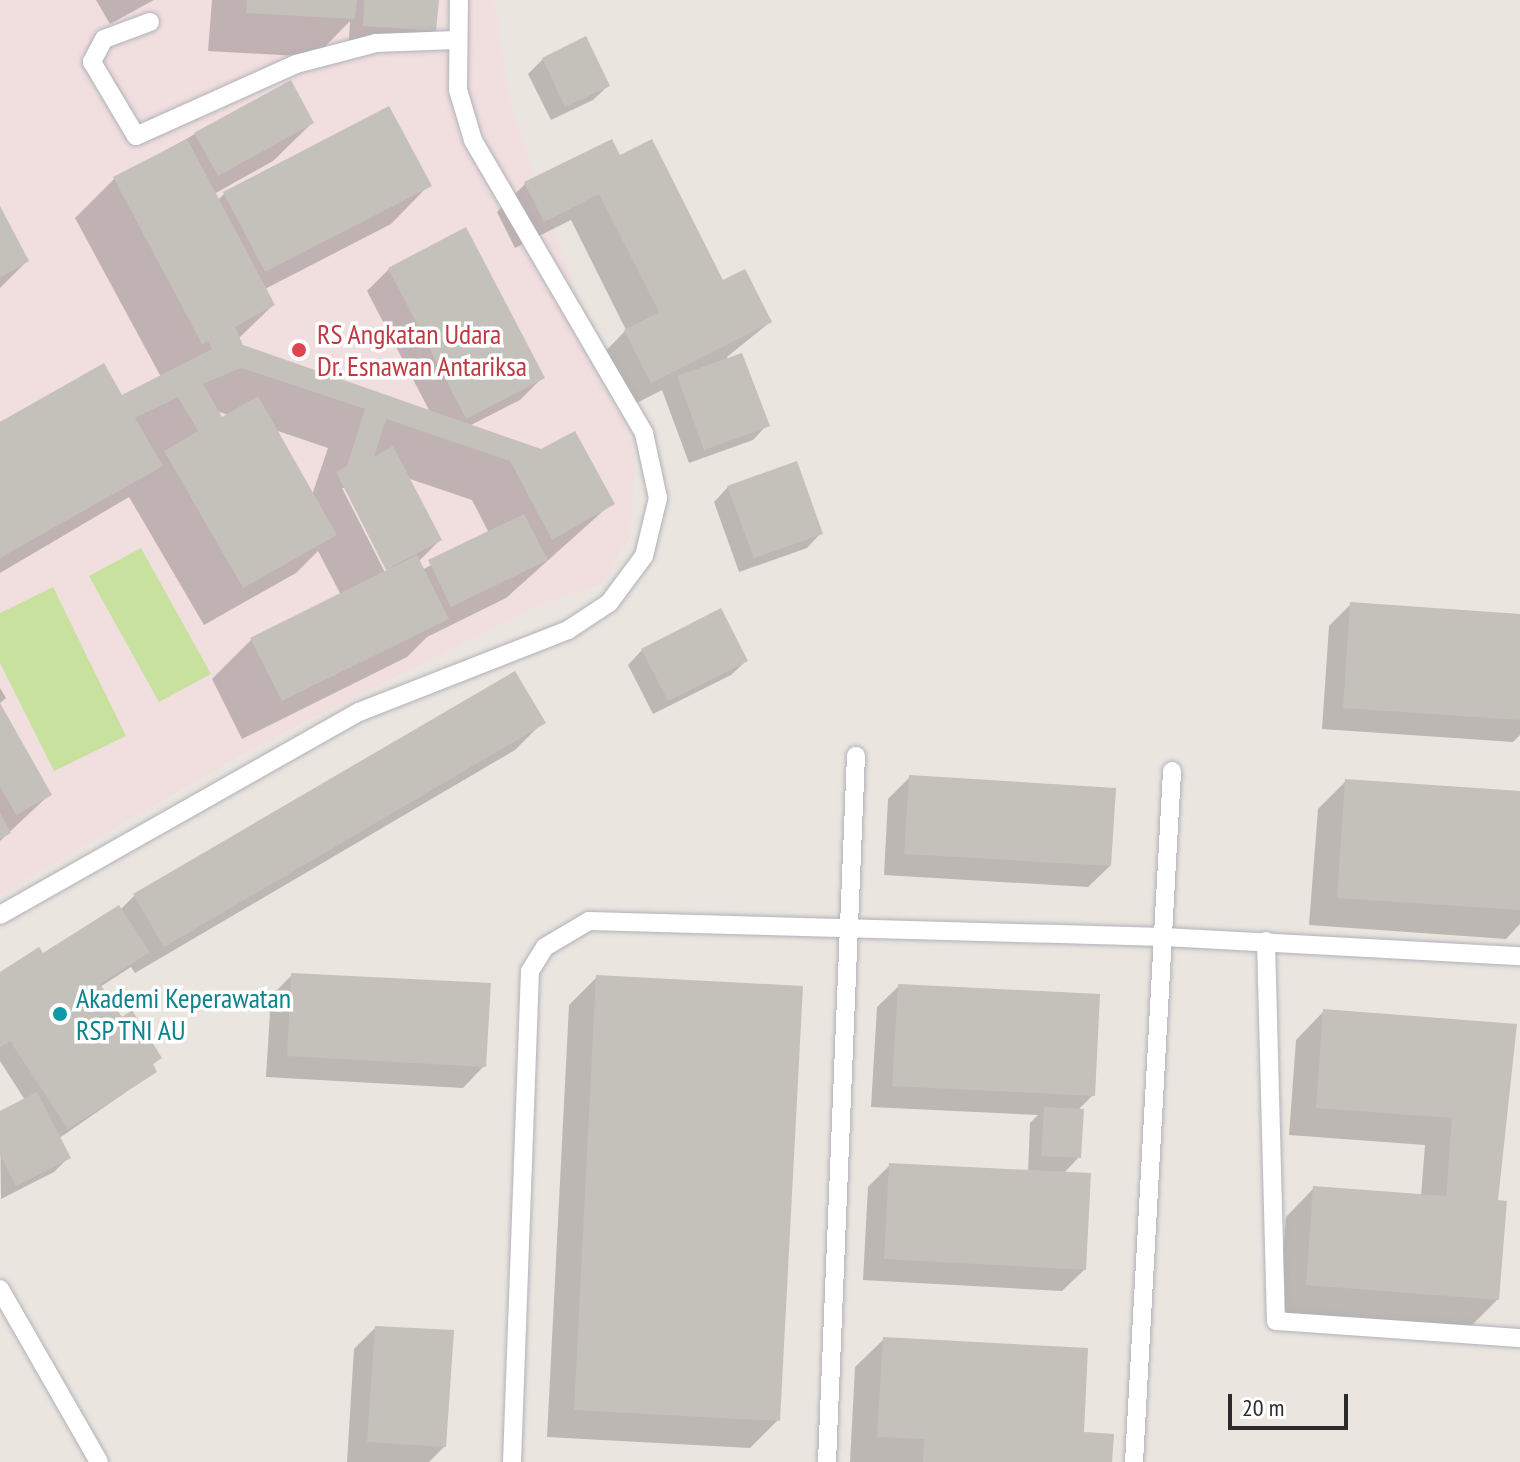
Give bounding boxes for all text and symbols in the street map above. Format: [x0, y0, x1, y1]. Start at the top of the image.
place label: RS Angkatan Udara Dr. Esnawan Antariksa [317, 317, 529, 383]
marker: RS Angkatan Udara Dr. Esnawan Antariksa [288, 339, 310, 361]
place label: Akademi Keperawatan RSP TNI AU [76, 981, 291, 1047]
marker: Akademi Keperawatan RSP TNI AU [51, 1005, 69, 1023]
scale bar [1232, 1378, 1352, 1428]
text: 20 m [1242, 1392, 1284, 1423]

